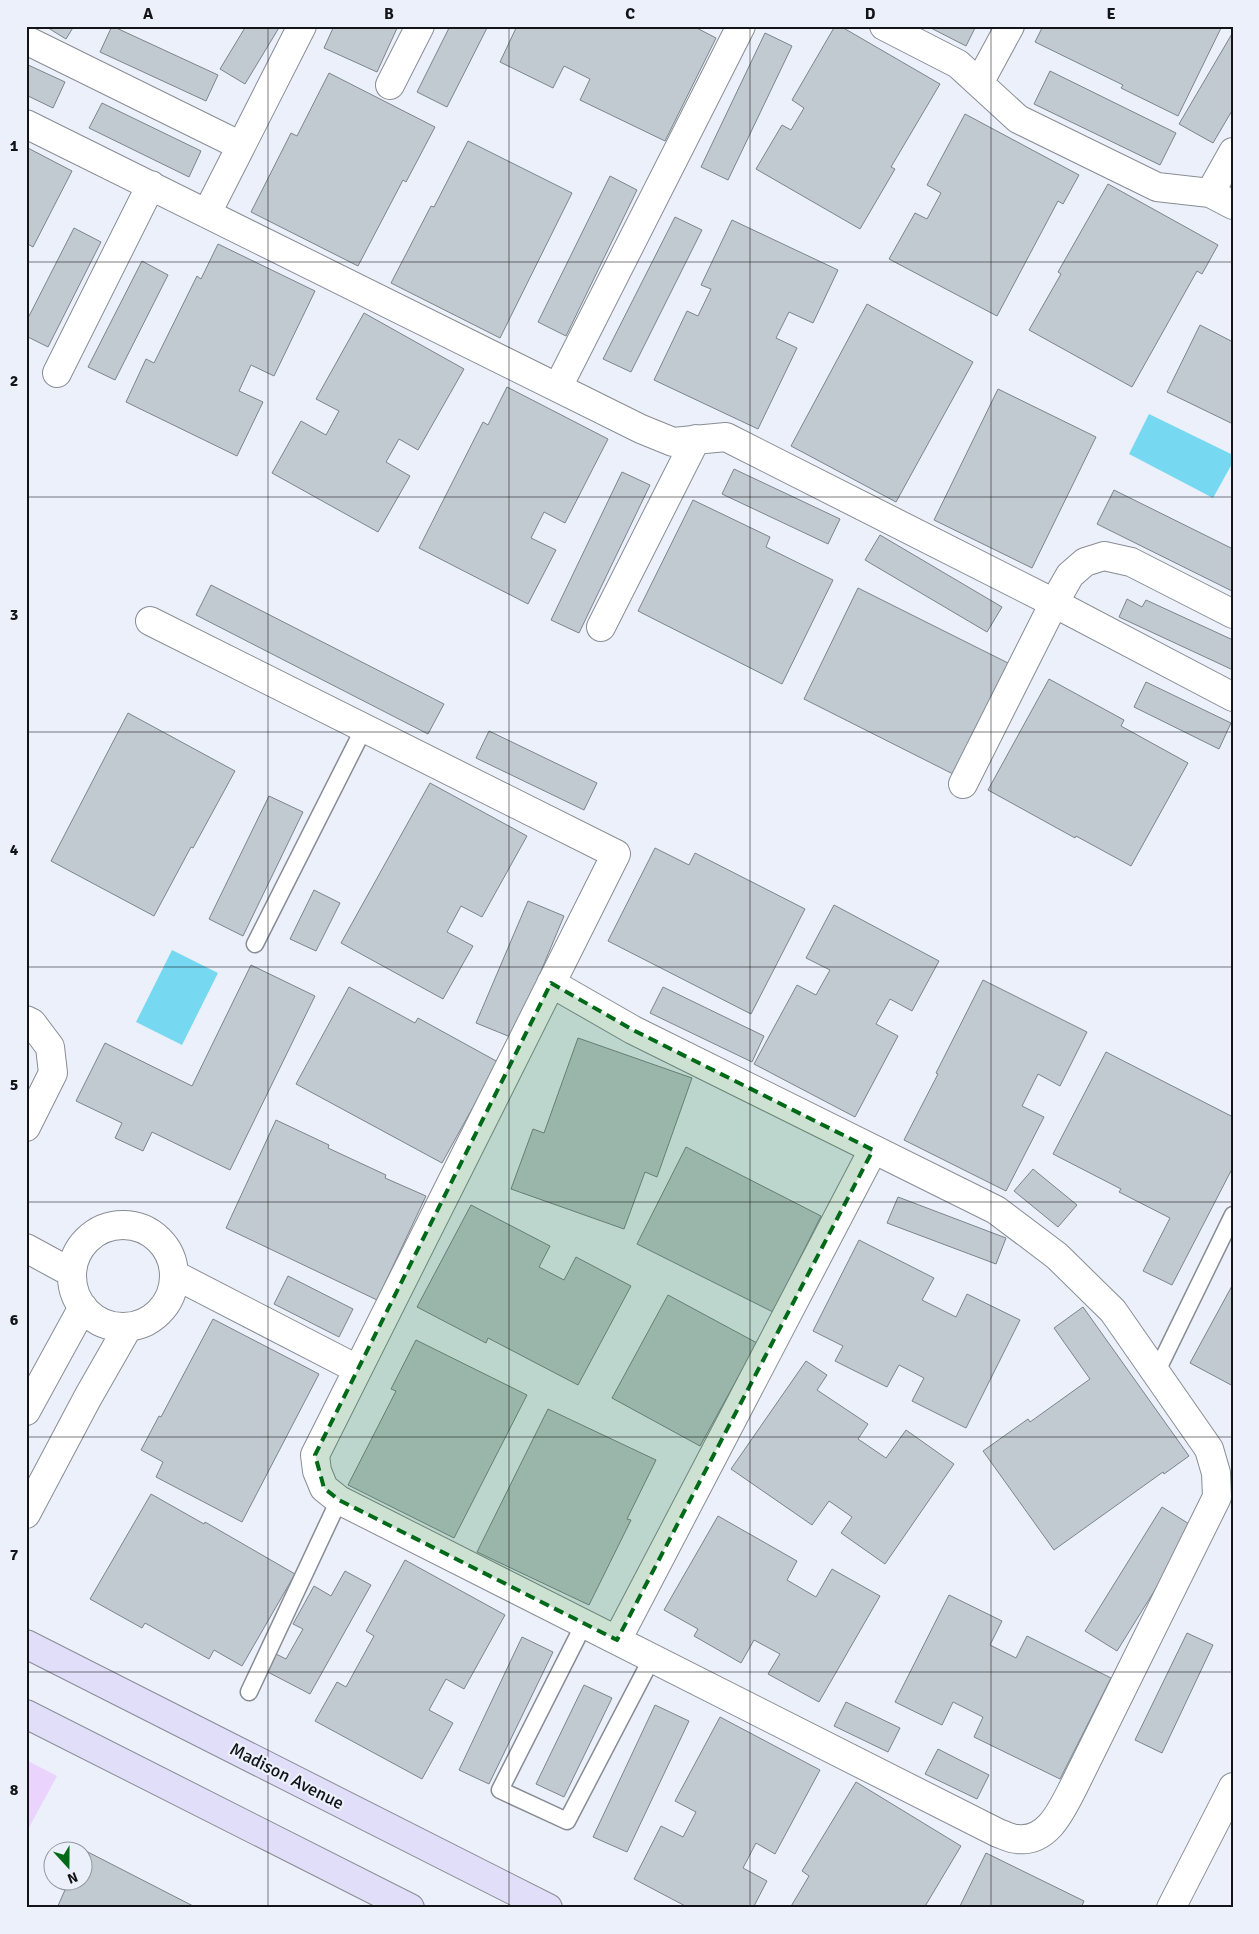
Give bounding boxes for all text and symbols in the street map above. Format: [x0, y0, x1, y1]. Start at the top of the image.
text: A [143, 4, 154, 24]
text: B [384, 4, 394, 24]
text: C [625, 4, 635, 24]
text: D [865, 4, 876, 24]
text: E [1106, 4, 1116, 24]
text: 1 [10, 136, 19, 156]
text: 2 [10, 371, 18, 391]
text: 3 [10, 605, 18, 625]
text: 4 [10, 840, 19, 860]
text: 5 [10, 1075, 18, 1095]
text: 6 [10, 1310, 19, 1330]
text: 7 [10, 1545, 19, 1565]
street label: Madison Avenue [226, 1738, 348, 1814]
text: 8 [10, 1780, 19, 1800]
north arrow [42, 1842, 92, 1892]
text: N [65, 1868, 80, 1887]

